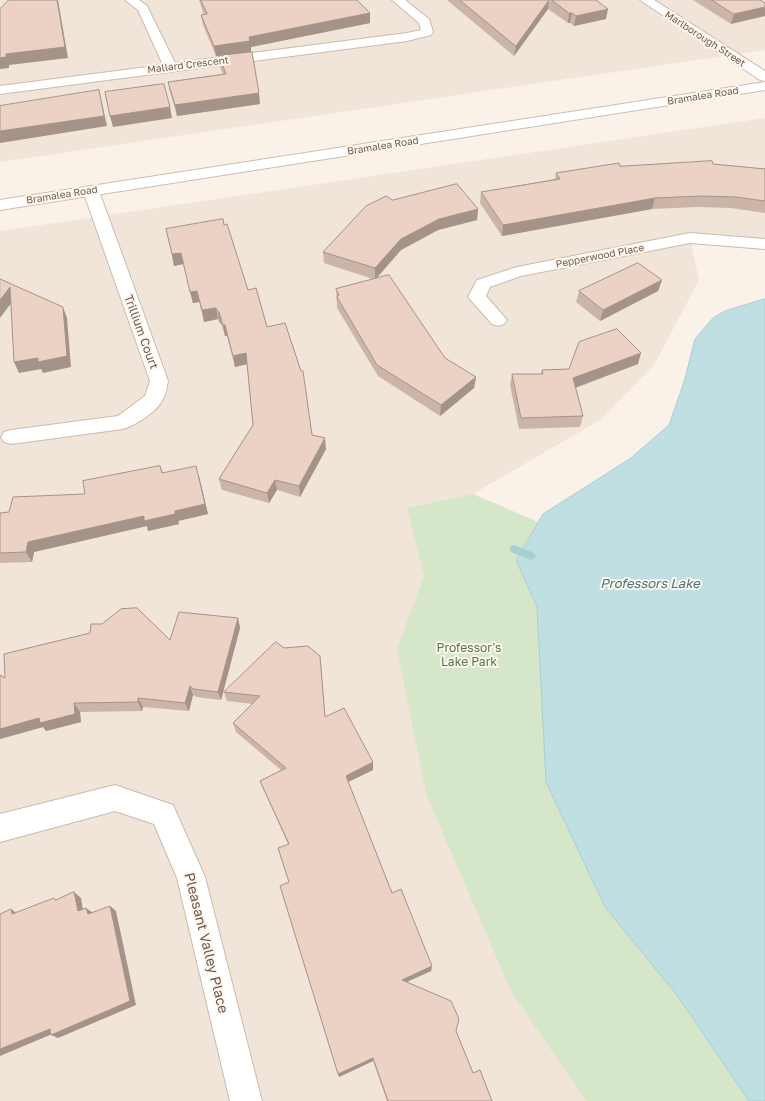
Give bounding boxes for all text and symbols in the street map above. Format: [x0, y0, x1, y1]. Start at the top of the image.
street label: Marlborough Street [662, 8, 748, 70]
street label: Mallard Crescent [147, 54, 229, 76]
street label: Bramalea Road [666, 84, 740, 108]
street label: Bramalea Road [346, 134, 420, 158]
street label: Bramalea Road [25, 183, 99, 207]
street label: Pepperwood Place [555, 242, 645, 270]
street label: Trillium Court [121, 293, 161, 371]
water label: Professors Lake [600, 576, 700, 592]
park label: Professor's Lake Park [437, 641, 501, 669]
street label: Pleasant Valley Place [180, 871, 232, 1015]

